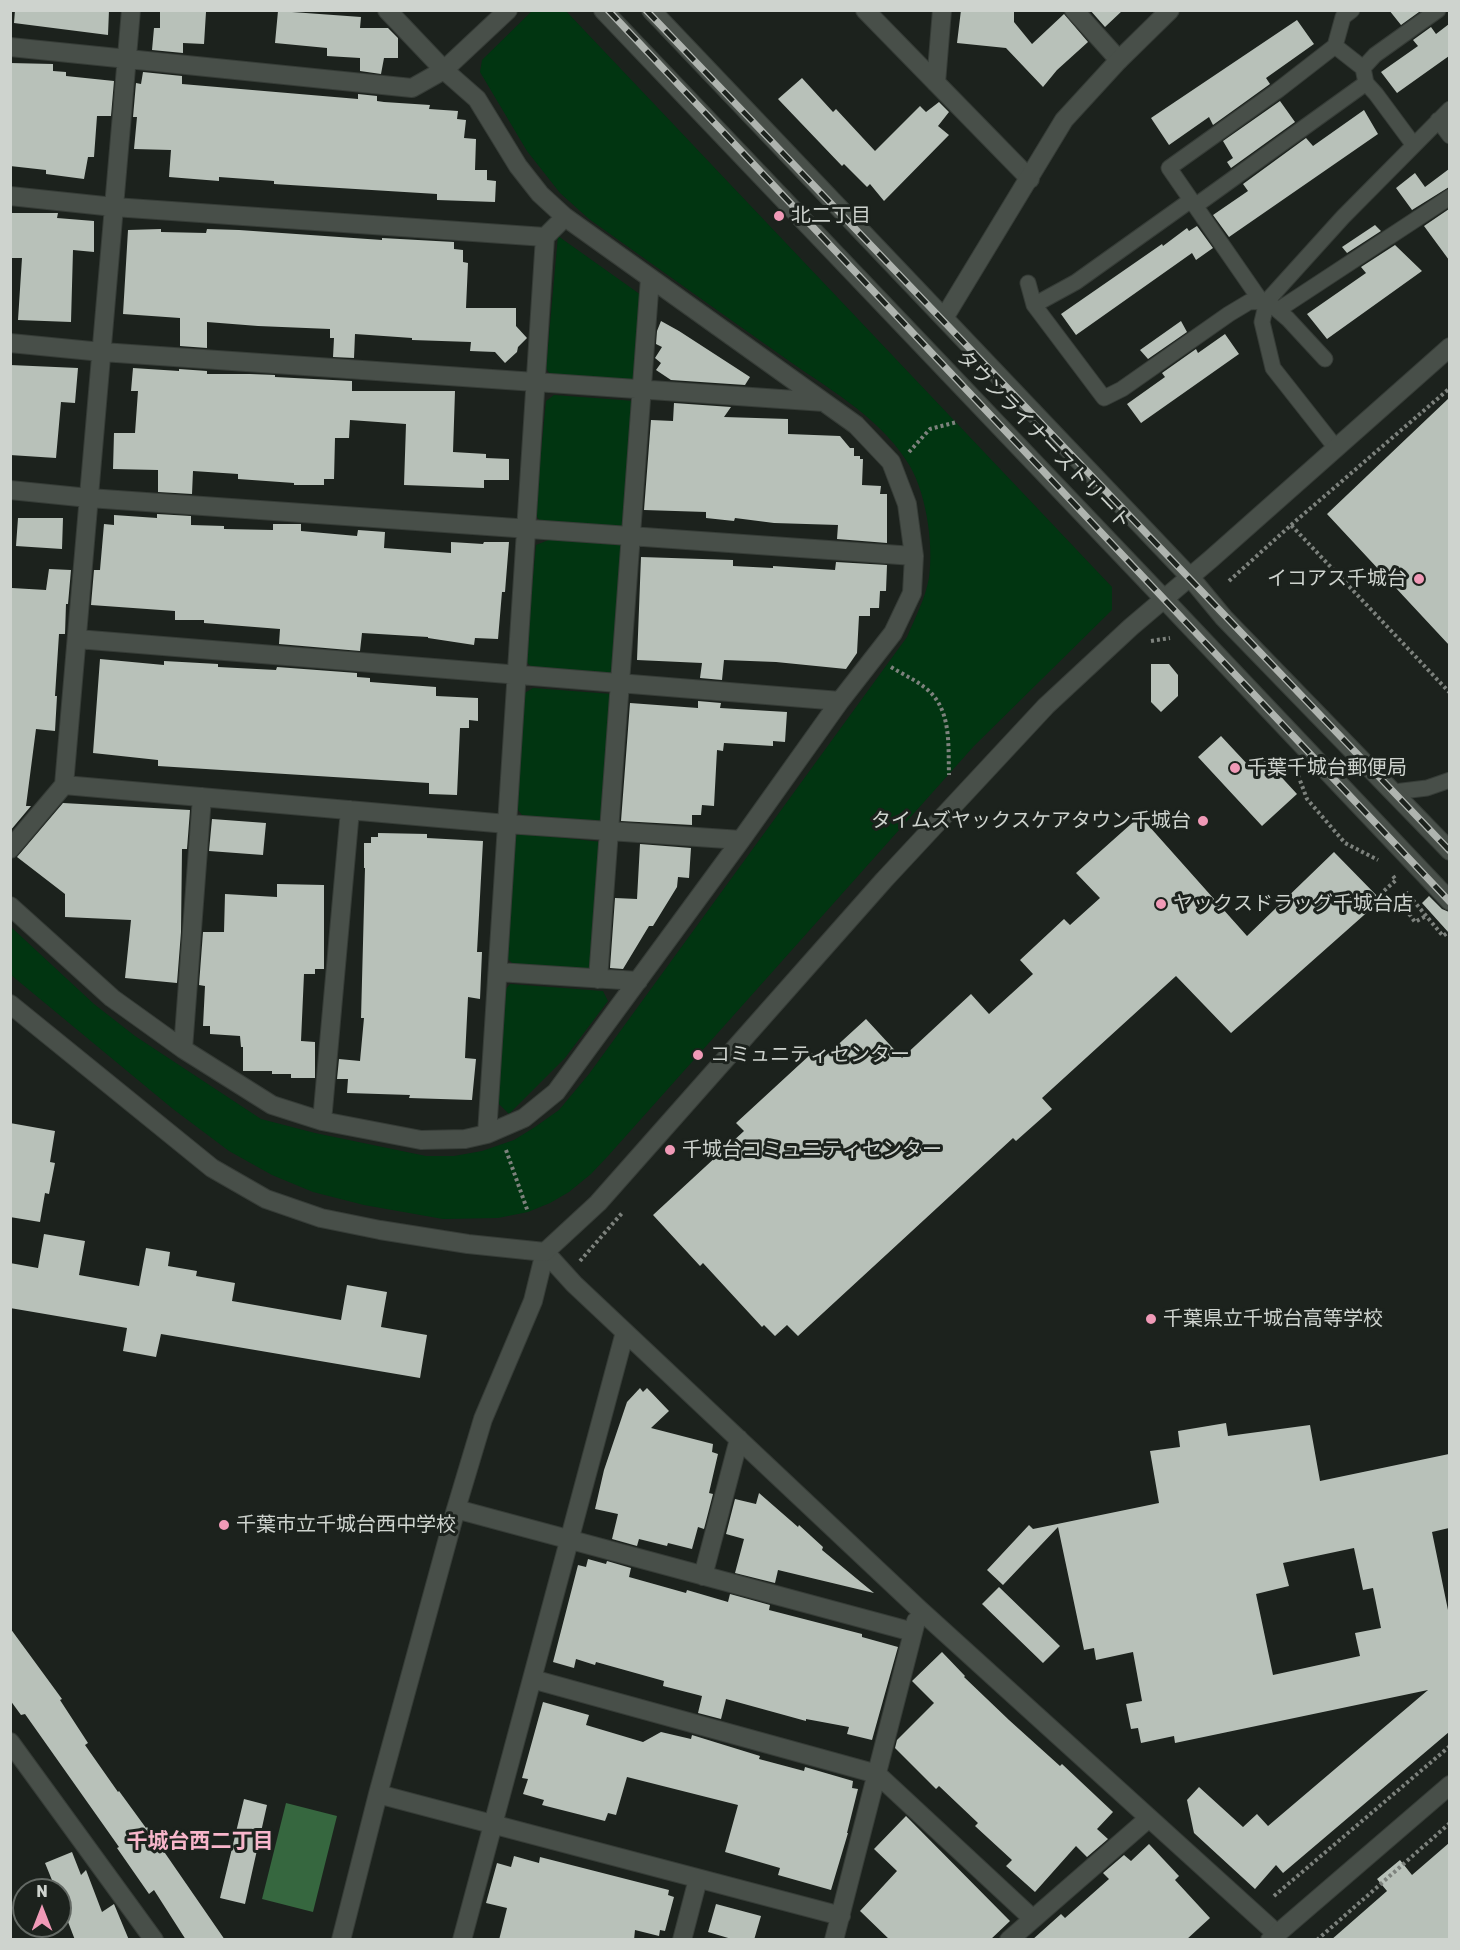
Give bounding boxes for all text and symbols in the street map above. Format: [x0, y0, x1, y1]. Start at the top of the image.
place label: 北二丁目 [791, 204, 871, 228]
marker: 北二丁目 [772, 209, 786, 223]
street label: タウンライナーストリート [951, 345, 1135, 535]
place label: イコアス千城台 [1267, 567, 1407, 591]
marker: イコアス千城台 [1412, 572, 1426, 586]
place label: 千葉千城台郵便局 [1247, 756, 1407, 780]
marker: 千葉千城台郵便局 [1228, 761, 1242, 775]
place label: タイムズヤックスケアタウン千城台 [871, 809, 1191, 833]
marker: タイムズヤックスケアタウン千城台 [1196, 814, 1210, 828]
place label: ヤックスドラッグ千城台店 [1173, 892, 1413, 916]
marker: ヤックスドラッグ千城台店 [1154, 897, 1168, 911]
place label: コミュニティセンター [710, 1043, 910, 1067]
marker: コミュニティセンター [691, 1048, 705, 1062]
place label: 千城台コミュニティセンター [682, 1138, 942, 1162]
marker: 千城台コミュニティセンター [663, 1143, 677, 1157]
place label: 千葉県立千城台高等学校 [1163, 1307, 1383, 1331]
marker: 千葉県立千城台高等学校 [1144, 1312, 1158, 1326]
place label: 千葉市立千城台西中学校 [236, 1513, 456, 1537]
marker: 千葉市立千城台西中学校 [217, 1518, 231, 1532]
district label: 千城台西二丁目 [127, 1829, 273, 1855]
north arrow [12, 1878, 72, 1938]
text: N [36, 1882, 48, 1901]

